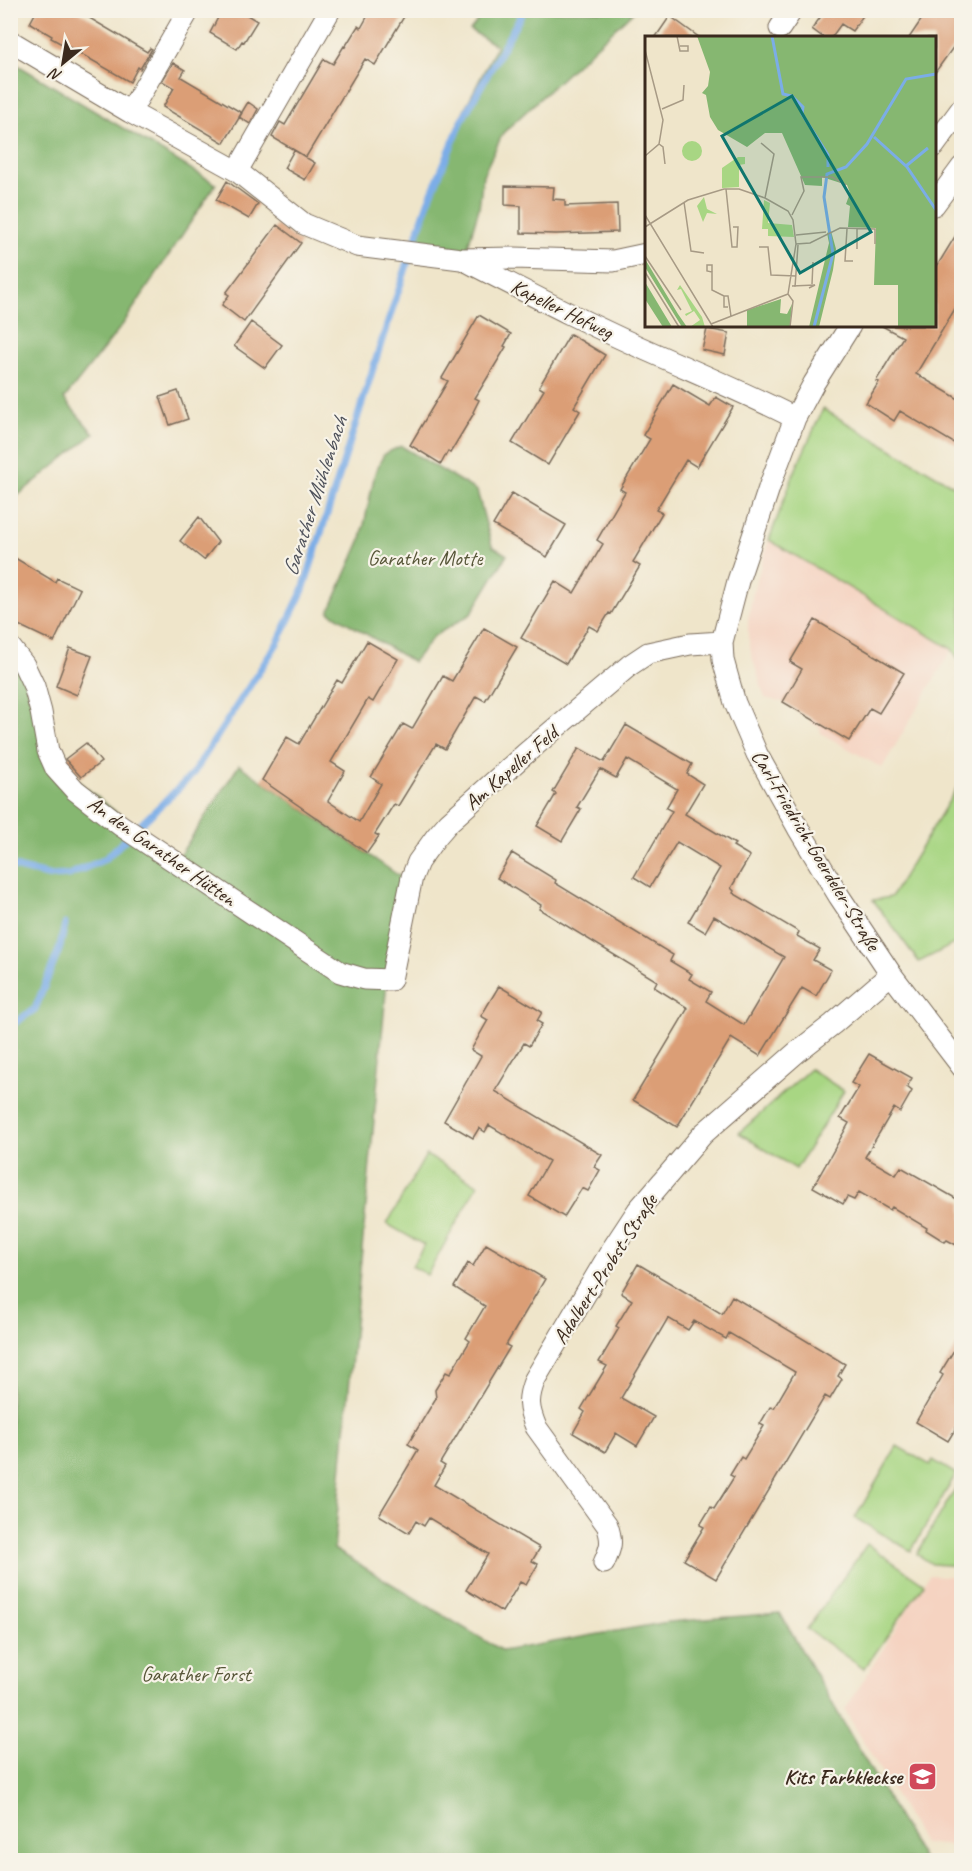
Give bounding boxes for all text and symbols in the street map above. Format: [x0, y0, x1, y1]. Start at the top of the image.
north arrow [33, 33, 93, 93]
inset map [645, 36, 936, 327]
text: N [44, 62, 65, 86]
street label: Kapeller Hofweg [507, 273, 619, 346]
water label: Garather Mühlenbach [276, 411, 355, 579]
park label: Garather Motte [368, 545, 483, 571]
street label: Am Kapeller Feld [459, 718, 566, 816]
street label: Carl-Friedrich-Goerdeler-Straße [746, 745, 887, 957]
street label: An den Garather Hütten [83, 790, 242, 913]
street label: Adalbert-Probst-Straße [547, 1187, 664, 1349]
park label: Garather Forst [141, 1661, 253, 1687]
school or university icon: Kits Farbkleckse [907, 1761, 939, 1793]
place label: Kits Farbkleckse [784, 1764, 904, 1790]

